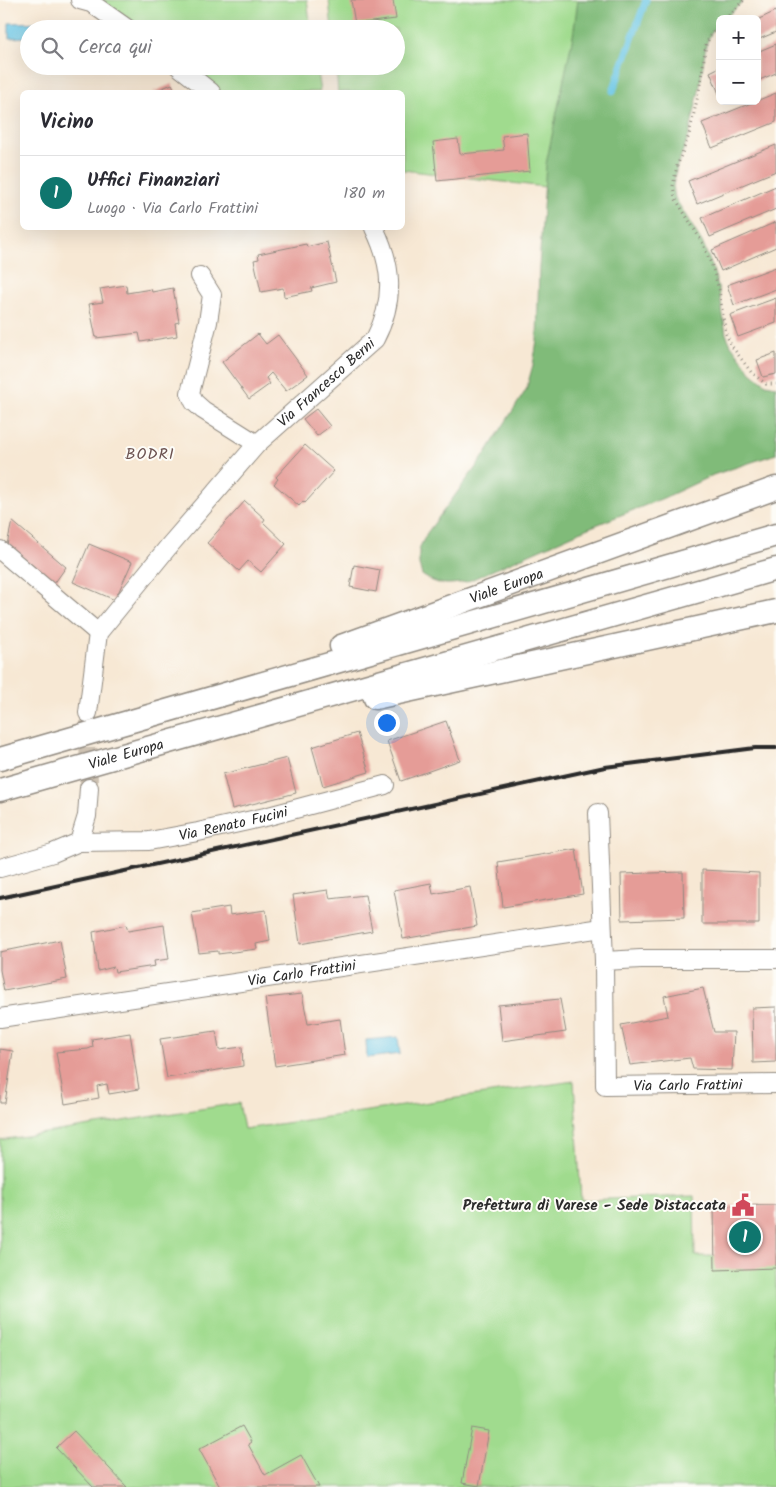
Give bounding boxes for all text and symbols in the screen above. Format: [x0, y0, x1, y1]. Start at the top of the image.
map controls [716, 15, 761, 105]
button: + [716, 15, 761, 60]
search box [20, 20, 405, 75]
text: Cerca qui [78, 33, 152, 63]
icon: search [38, 34, 66, 62]
button: − [716, 60, 761, 105]
text: Vicino [40, 106, 94, 139]
text: Uffici Finanziari [87, 166, 220, 196]
text: 1 [54, 181, 58, 206]
text: 180 m [343, 181, 385, 206]
text: Luogo · Via Carlo Frattini [87, 196, 258, 221]
street label: Via Francesco Berni [272, 332, 382, 434]
district label: BODRI [125, 442, 175, 467]
street label: Viale Europa [466, 562, 547, 611]
your location [374, 710, 400, 736]
street label: Viale Europa [86, 733, 167, 777]
street label: Via Renato Fucini [177, 800, 292, 848]
street label: Via Carlo Frattini [246, 954, 359, 994]
street label: Via Carlo Frattini [633, 1073, 744, 1099]
public building icon: Prefettura di Varese - Sede Distaccata [730, 1192, 756, 1218]
place label: Prefettura di Varese - Sede Distaccata [463, 1194, 726, 1218]
pin: 1 [729, 1218, 761, 1256]

